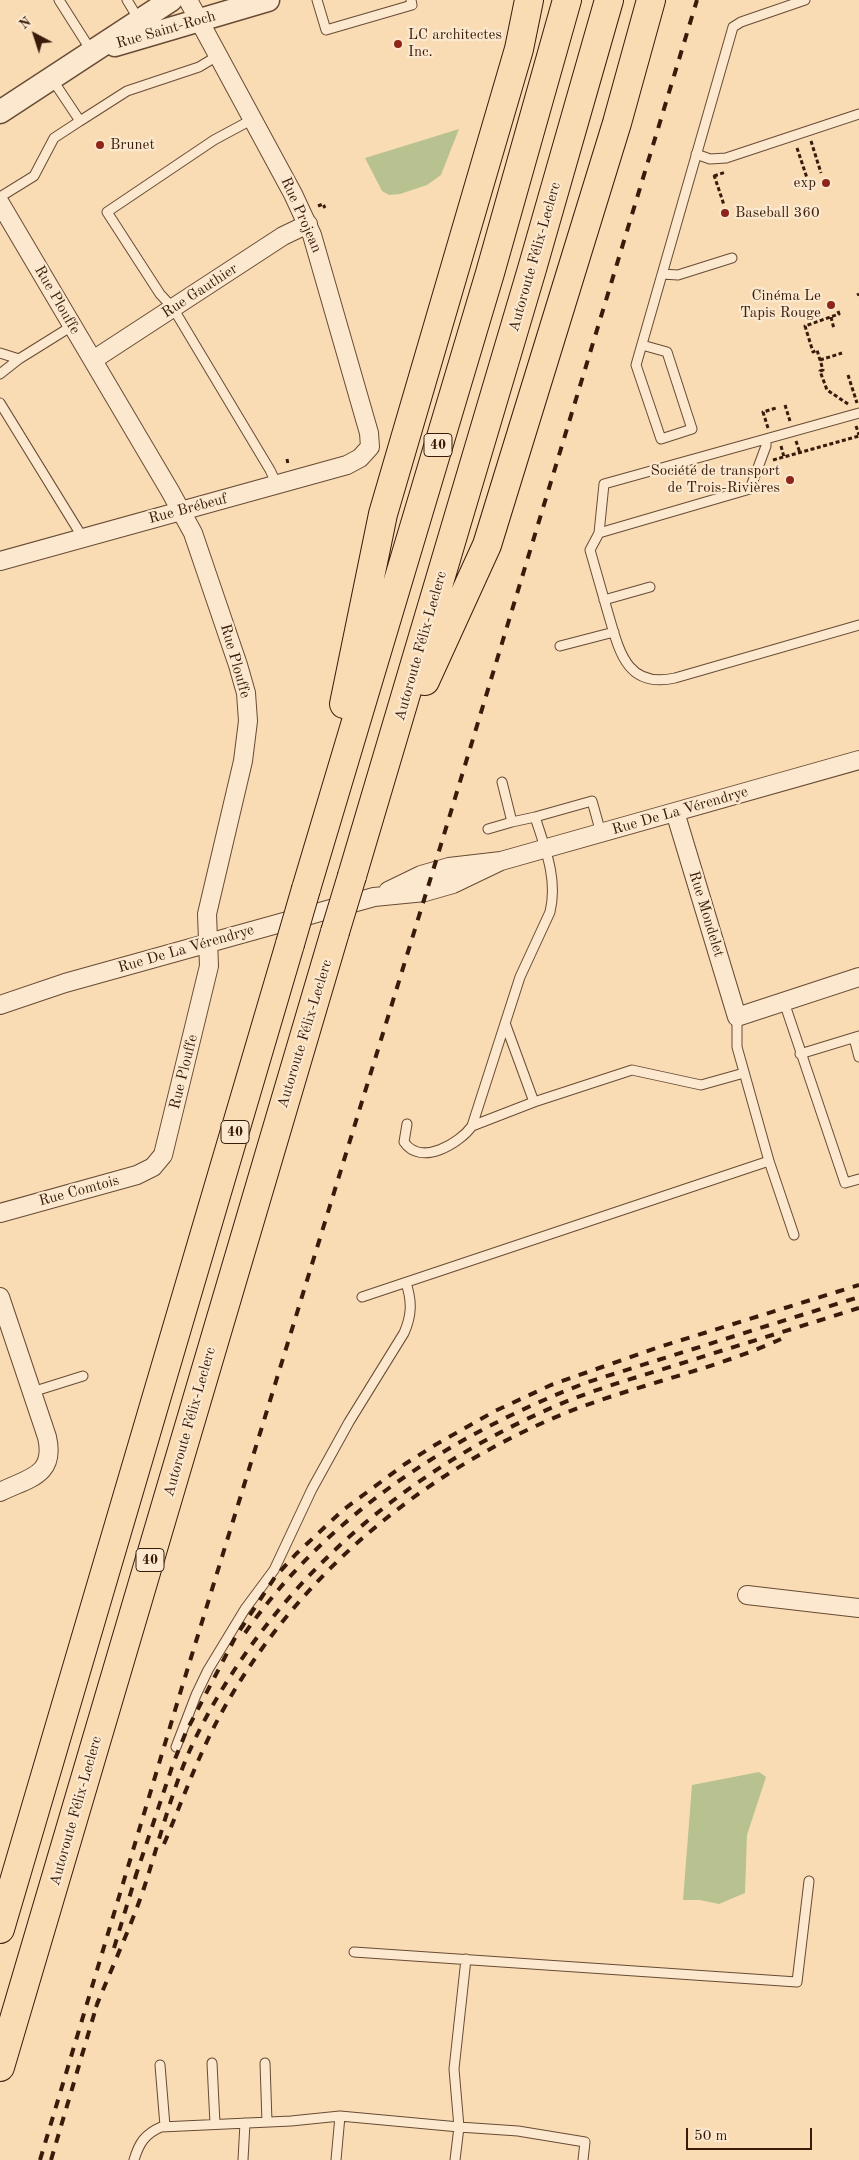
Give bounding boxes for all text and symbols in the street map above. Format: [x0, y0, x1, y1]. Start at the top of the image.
street label: Rue Saint-Roch [114, 7, 218, 53]
north arrow [10, 10, 60, 60]
text: N [17, 15, 34, 32]
place label: LC architectes Inc. [408, 26, 502, 61]
marker: LC architectes Inc. [392, 38, 404, 50]
place label: Brunet [110, 136, 155, 154]
marker: Brunet [94, 139, 106, 151]
street label: Rue Projean [276, 174, 326, 256]
place label: exp [794, 174, 816, 192]
marker: exp [820, 177, 832, 189]
street label: Autoroute Félix-Leclerc [505, 180, 565, 334]
place label: Baseball 360 [735, 204, 820, 222]
marker: Baseball 360 [719, 207, 731, 219]
street label: Rue Gauthier [159, 260, 241, 322]
street label: Rue Plouffe [30, 262, 84, 338]
place label: Cinéma Le Tapis Rouge [740, 287, 821, 322]
marker: Cinéma Le Tapis Rouge [825, 299, 837, 311]
road number: 40 [424, 434, 452, 456]
place label: Société de transport de Trois-Rivières [650, 462, 780, 497]
marker: Société de transport de Trois-Rivières [784, 474, 796, 486]
street label: Rue Brébeuf [147, 490, 229, 528]
street label: Autoroute Félix-Leclerc [391, 569, 451, 723]
street label: Rue Plouffe [216, 622, 254, 700]
street label: Rue De La Vérendrye [610, 783, 750, 839]
street label: Rue Mondelet [684, 869, 728, 959]
street label: Rue De La Vérendrye [116, 921, 256, 977]
street label: Autoroute Félix-Leclerc [274, 957, 336, 1111]
street label: Rue Plouffe [166, 1033, 202, 1111]
road number: 40 [221, 1120, 249, 1144]
street label: Rue Comtois [37, 1172, 121, 1210]
street label: Autoroute Félix-Leclerc [160, 1345, 220, 1499]
road number: 40 [136, 1548, 164, 1572]
street label: Autoroute Félix-Leclerc [46, 1734, 106, 1888]
scale bar [689, 2118, 815, 2150]
text: 50 m [694, 2129, 728, 2144]

